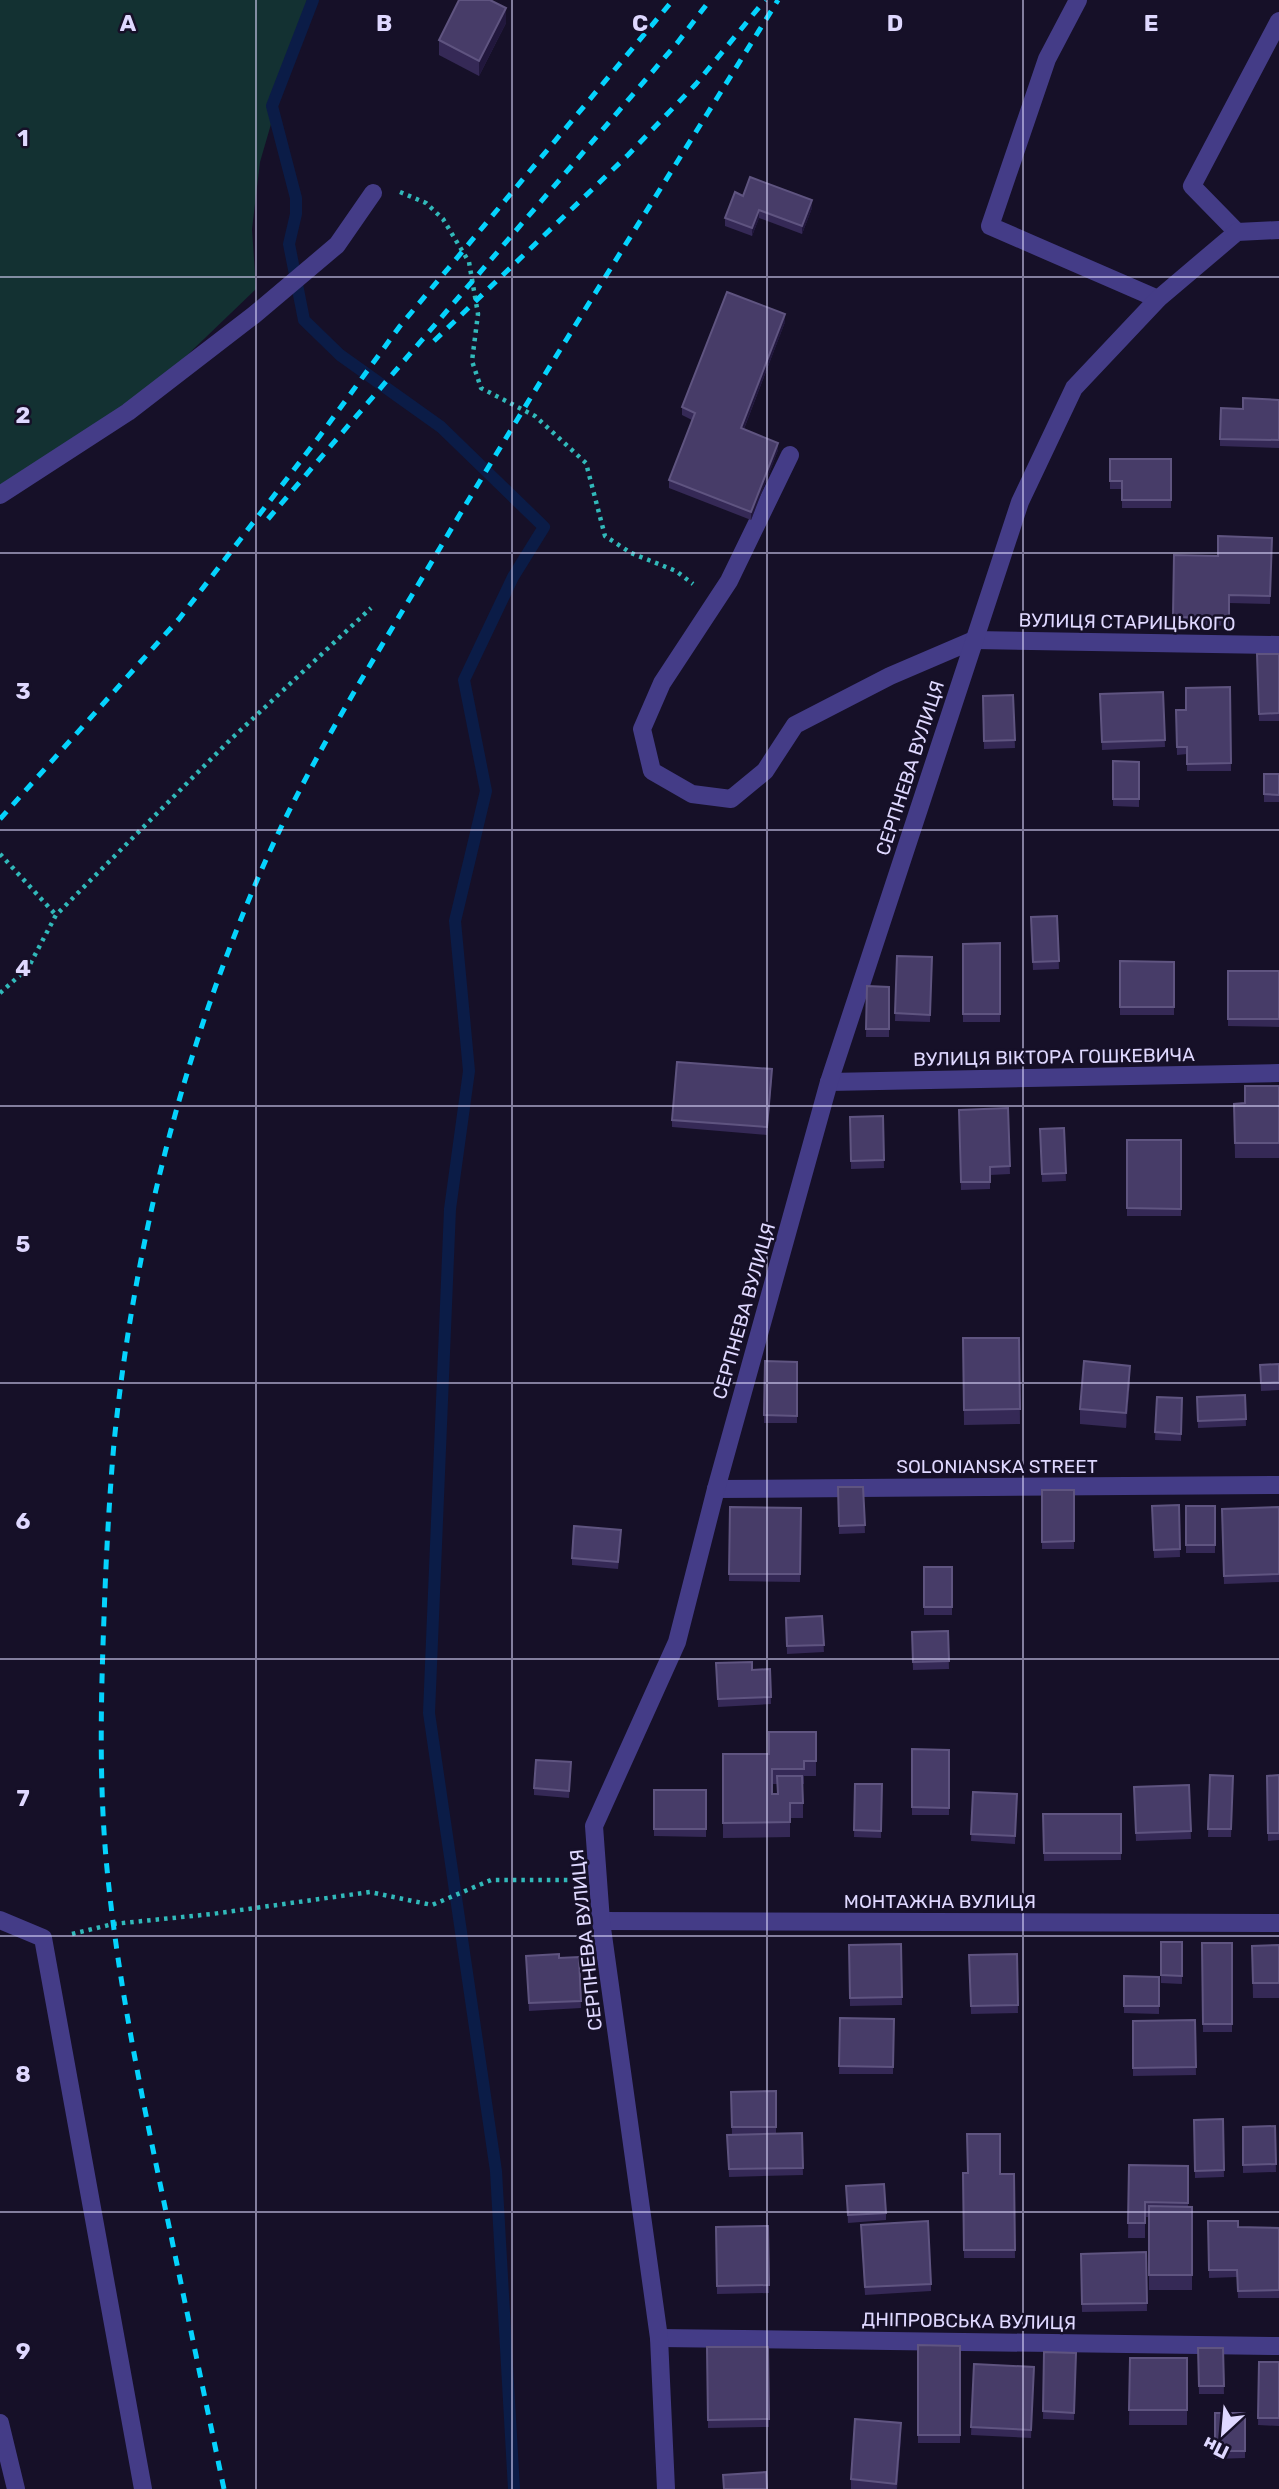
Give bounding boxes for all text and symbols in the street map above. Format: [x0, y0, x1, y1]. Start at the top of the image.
text: A [120, 9, 137, 37]
text: B [376, 9, 392, 37]
text: C [632, 9, 648, 37]
text: D [887, 9, 903, 37]
text: E [1144, 9, 1158, 37]
text: 1 [17, 124, 29, 152]
text: 2 [16, 401, 30, 429]
street label: ВУЛИЦЯ СТАРИЦЬКОГО [1018, 609, 1236, 635]
text: 3 [15, 677, 31, 705]
street label: СЕРПНЕВА ВУЛИЦЯ [871, 678, 949, 858]
text: 4 [15, 954, 31, 982]
street label: ВУЛИЦЯ ВІКТОРА ГОШКЕВИЧА [913, 1043, 1195, 1071]
street label: СЕРПНЕВА ВУЛИЦЯ [708, 1220, 780, 1402]
text: 5 [16, 1230, 31, 1258]
street label: SOLONIANSKA STREET [896, 1455, 1098, 1478]
text: 6 [16, 1507, 31, 1535]
text: 7 [16, 1784, 30, 1812]
street label: СЕРПНЕВА ВУЛИЦЯ [565, 1848, 607, 2032]
street label: МОНТАЖНА ВУЛИЦЯ [844, 1890, 1036, 1913]
text: 8 [15, 2060, 31, 2088]
street label: ДНІПРОВСЬКА ВУЛИЦЯ [862, 2308, 1076, 2334]
text: 9 [16, 2337, 30, 2365]
north arrow [1188, 2398, 1258, 2468]
text: Пн [1199, 2432, 1233, 2464]

